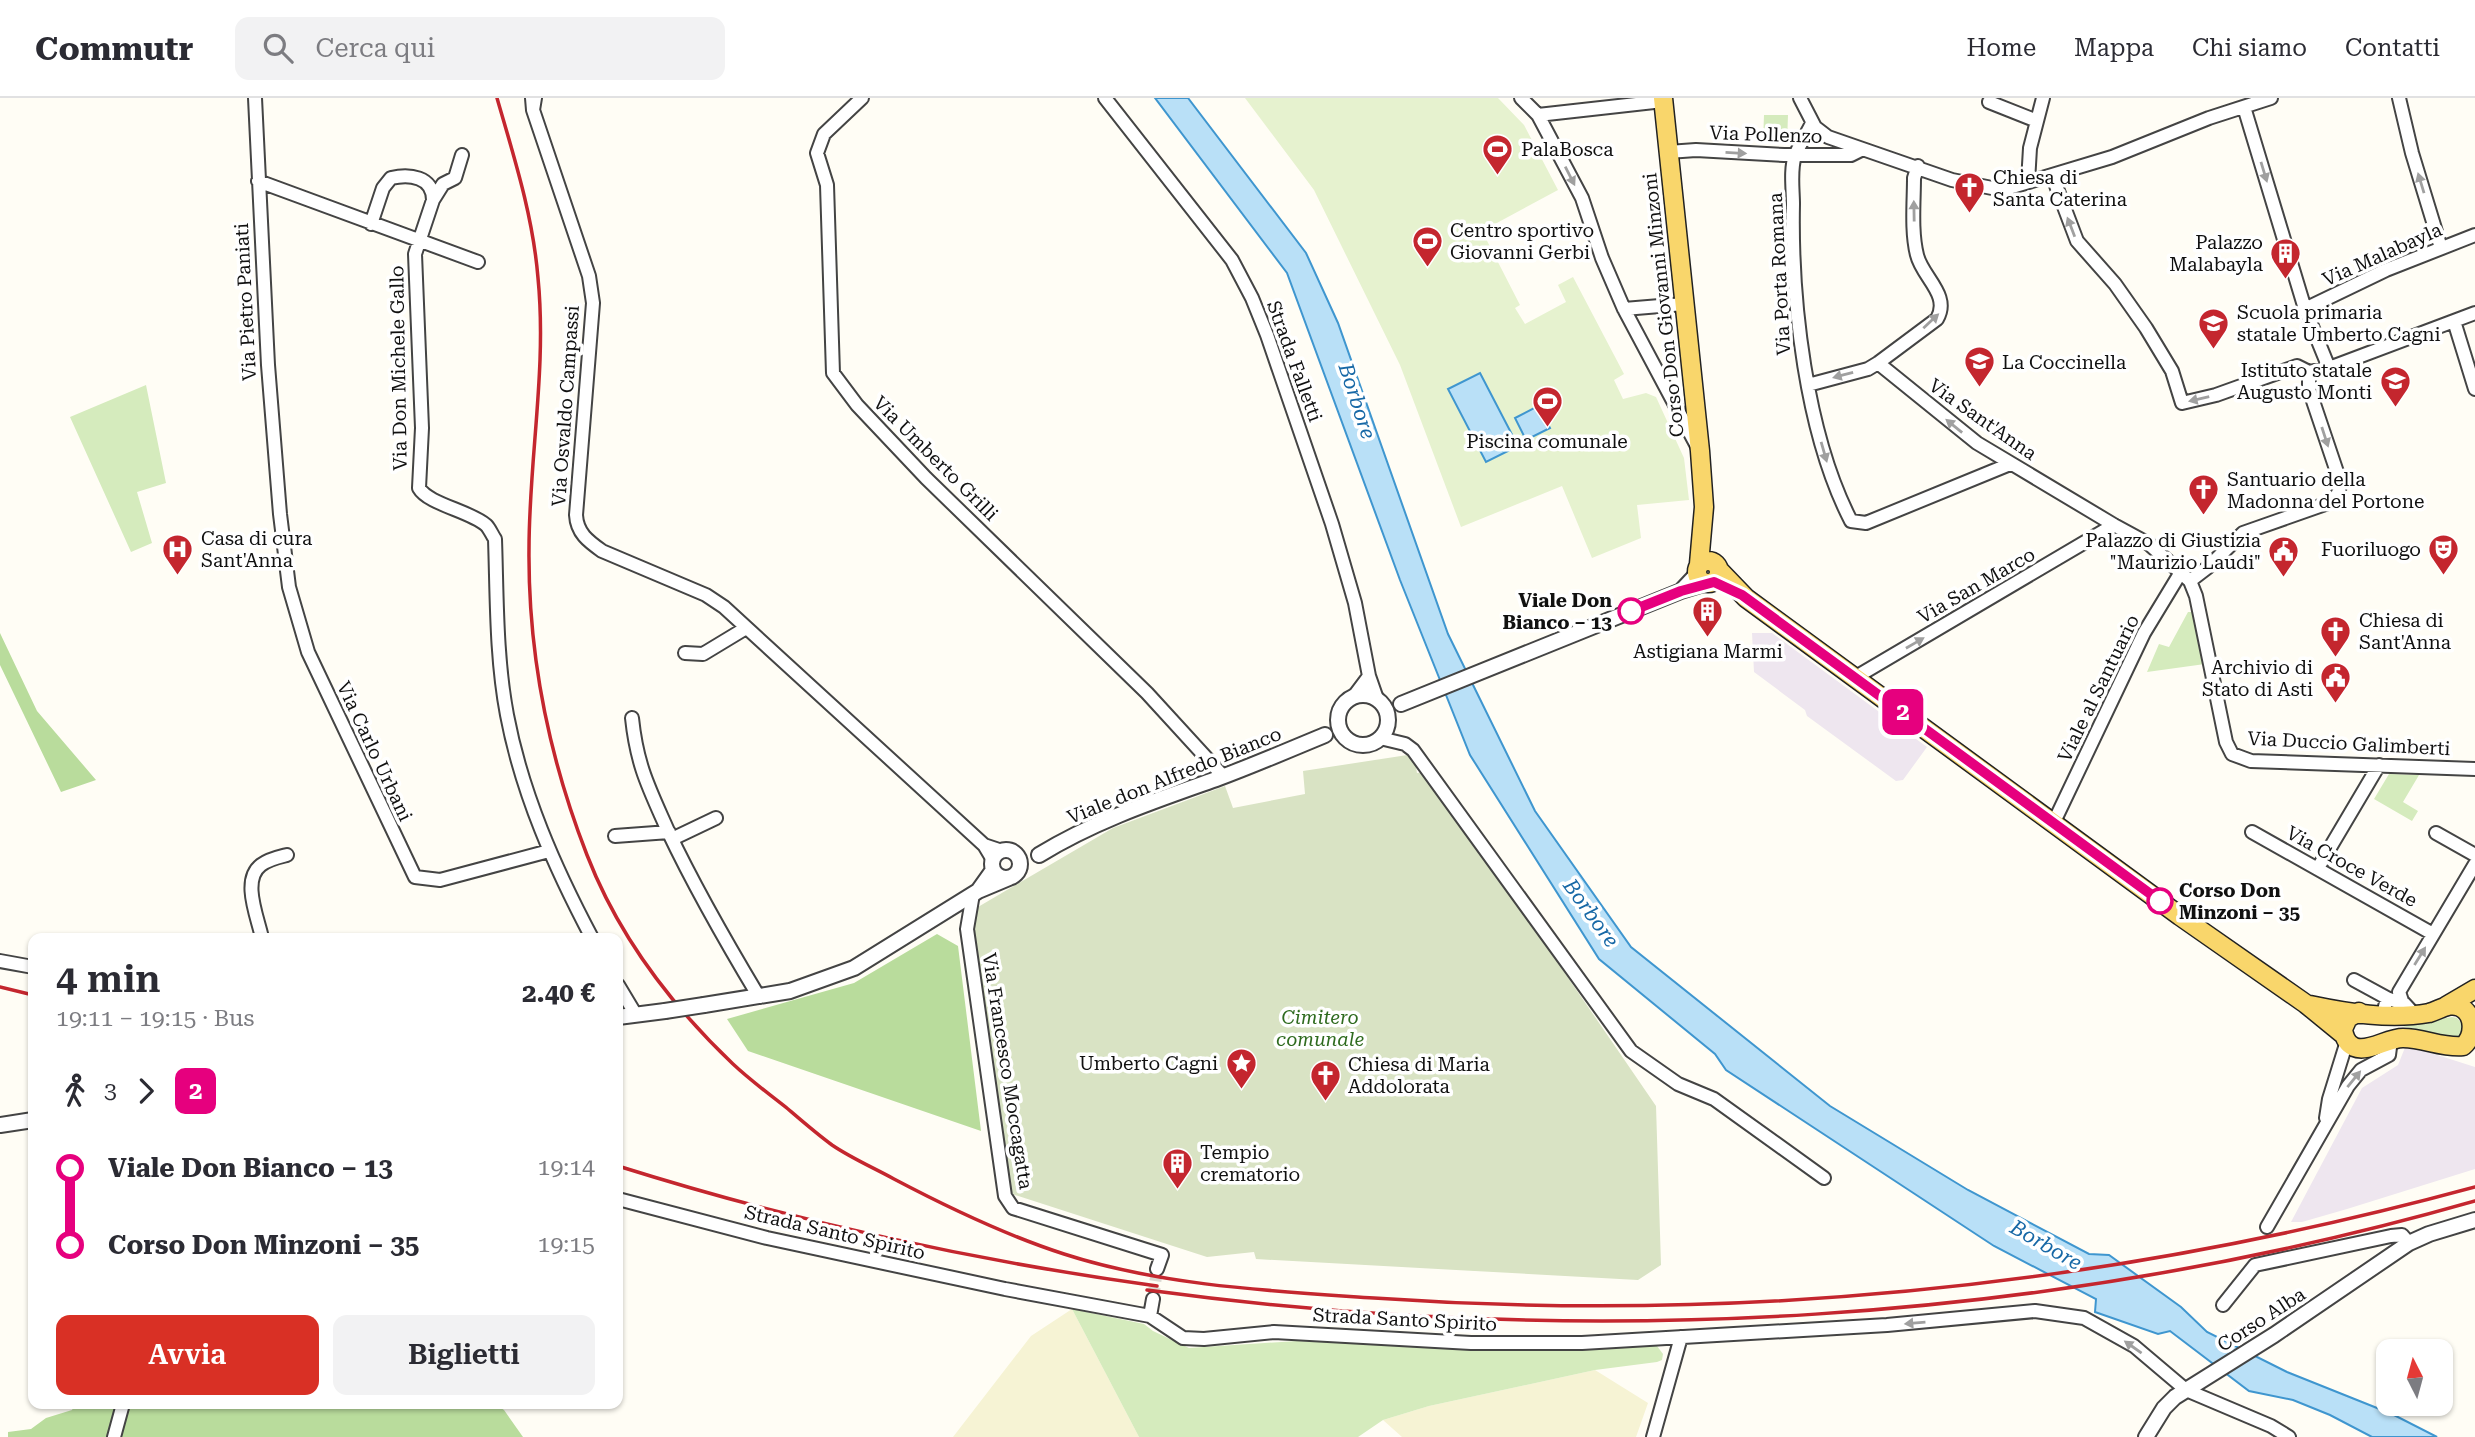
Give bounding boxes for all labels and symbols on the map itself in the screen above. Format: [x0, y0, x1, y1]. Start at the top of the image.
street label: Via Pollenzo [1709, 121, 1823, 148]
sports icon: PalaBosca [1481, 132, 1515, 176]
place label: PalaBosca [1521, 138, 1614, 161]
one-way arrow [1726, 147, 1748, 158]
one-way arrow [2259, 162, 2269, 183]
one-way arrow [1564, 166, 1576, 186]
place label: Chiesa di Santa Caterina [1993, 166, 2128, 211]
church icon: Chiesa di Santa Caterina [1953, 171, 1987, 215]
street label: Corso Don Giovanni Minzoni [1638, 172, 1689, 438]
one-way arrow [2415, 172, 2425, 193]
street label: Via Porta Romana [1764, 191, 1795, 356]
one-way arrow [1909, 199, 1920, 221]
one-way arrow [2066, 216, 2077, 237]
street label: Via Malabayla [2319, 218, 2446, 291]
place label: Centro sportivo Giovanni Gerbi [1450, 219, 1594, 264]
street label: Via Pietro Paniati [230, 222, 261, 381]
sports icon: Centro sportivo Giovanni Gerbi [1410, 224, 1444, 268]
place label: Palazzo Malabayla [2169, 231, 2264, 276]
building icon: Palazzo Malabayla [2269, 236, 2303, 280]
street label: Via Don Michele Gallo [385, 265, 412, 471]
street label: Strada Falletti [1262, 297, 1327, 425]
place label: Scuola primaria statale Umberto Cagni [2237, 301, 2441, 346]
street label: Via Osvaldo Campassi [547, 305, 584, 507]
school or university icon: Scuola primaria statale Umberto Cagni [2197, 306, 2231, 350]
one-way arrow [1922, 313, 1940, 329]
school or university icon: La Coccinella [1962, 345, 1996, 389]
place label: La Coccinella [2002, 351, 2127, 374]
water label: Borbore [1333, 359, 1381, 442]
place label: Istituto statale Augusto Monti [2237, 359, 2372, 404]
school or university icon: Istituto statale Augusto Monti [2378, 364, 2412, 408]
one-way arrow [1832, 370, 1854, 381]
street label: Via Sant'Anna [1924, 374, 2042, 466]
sports icon: Piscina comunale [1530, 385, 1564, 429]
street label: Via Umberto Grilli [868, 391, 1003, 526]
one-way arrow [2187, 394, 2209, 405]
one-way arrow [1946, 418, 1964, 433]
one-way arrow [2320, 427, 2330, 448]
place label: Piscina comunale [1466, 430, 1628, 453]
one-way arrow [1820, 441, 1830, 462]
place label: Santuario della Madonna del Portone [2227, 468, 2424, 513]
church icon: Santuario della Madonna del Portone [2187, 473, 2221, 517]
place label: Casa di cura Sant'Anna [201, 527, 313, 572]
place label: Palazzo di Giustizia "Maurizio Laudi" [2085, 529, 2262, 574]
hospital icon: Casa di cura Sant'Anna [161, 532, 195, 576]
theatre icon: Fuoriluogo [2427, 532, 2461, 576]
public building icon: Palazzo di Giustizia "Maurizio Laudi" [2267, 534, 2301, 578]
place label: Fuoriluogo [2321, 538, 2421, 561]
street label: Via San Marco [1913, 543, 2039, 628]
place label: Viale Don Bianco – 13 [1502, 589, 1612, 634]
building icon: Astigiana Marmi [1691, 595, 1725, 639]
marker: Viale Don Bianco – 13 [1618, 598, 1644, 624]
place label: Chiesa di Sant'Anna [2359, 609, 2452, 654]
street label: Viale al Santuario [2053, 611, 2144, 766]
church icon: Chiesa di Sant'Anna [2319, 614, 2353, 658]
one-way arrow [1905, 637, 1924, 649]
place label: Astigiana Marmi [1633, 640, 1783, 663]
place label: Archivio di Stato di Asti [2202, 656, 2313, 701]
public building icon: Archivio di Stato di Asti [2319, 661, 2353, 705]
street label: Via Carlo Urbani [332, 678, 417, 825]
line badge: 2 [1880, 689, 1926, 735]
street label: Viale don Alfredo Bianco [1064, 722, 1285, 829]
street label: Via Duccio Galimberti [2247, 727, 2451, 760]
street label: Via Croce Verde [2282, 821, 2421, 912]
water label: Borbore [1558, 873, 1624, 952]
place label: Corso Don Minzoni – 35 [2179, 879, 2300, 924]
marker: Corso Don Minzoni – 35 [2147, 888, 2173, 914]
one-way arrow [2413, 947, 2426, 966]
street label: Via Francesco Moccagatta [977, 951, 1038, 1192]
park label: Cimitero comunale [1276, 1006, 1364, 1051]
place icon: Umberto Cagni [1224, 1046, 1258, 1090]
place label: Umberto Cagni [1079, 1052, 1218, 1075]
place label: Chiesa di Maria Addolorata [1348, 1053, 1491, 1098]
church icon: Chiesa di Maria Addolorata [1308, 1058, 1342, 1102]
one-way arrow [2347, 1071, 2362, 1089]
place label: Tempio crematorio [1200, 1141, 1300, 1186]
building icon: Tempio crematorio [1160, 1146, 1194, 1190]
street label: Strada Santo Spirito [742, 1201, 927, 1264]
water label: Borbore [2005, 1215, 2086, 1275]
street label: Corso Alba [2213, 1282, 2310, 1356]
street label: Strada Santo Spirito [1312, 1303, 1498, 1336]
one-way arrow [1903, 1318, 1925, 1329]
north arrow [2376, 1339, 2454, 1416]
one-way arrow [2124, 1340, 2142, 1354]

